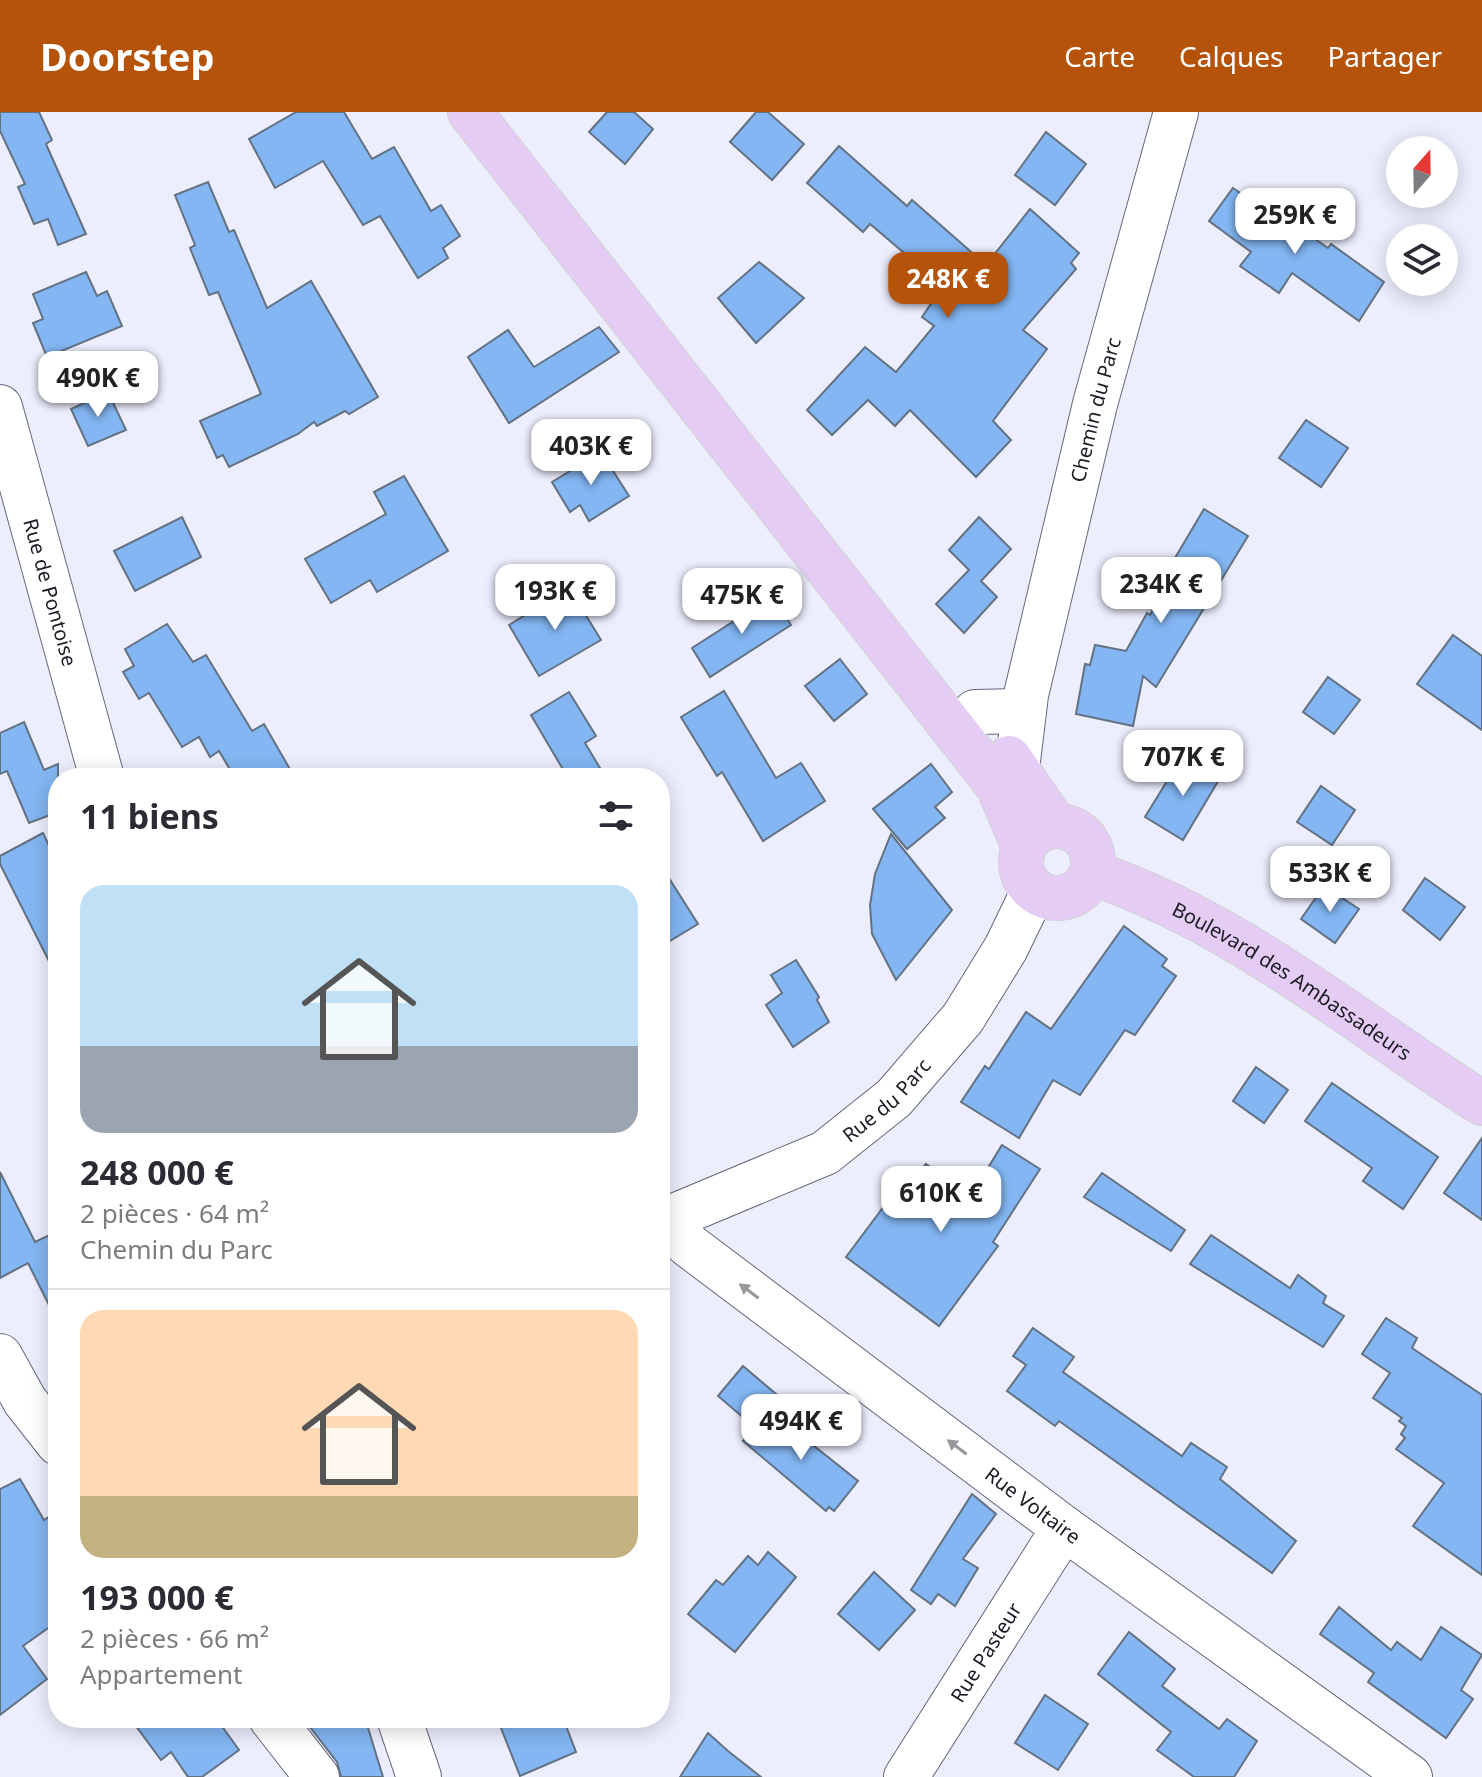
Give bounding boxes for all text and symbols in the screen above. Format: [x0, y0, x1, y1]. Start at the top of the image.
text: Doorstep [40, 30, 215, 82]
text: Carte [1064, 37, 1135, 75]
text: Calques [1179, 37, 1283, 75]
text: Partager [1327, 37, 1442, 75]
north arrow [1386, 136, 1458, 208]
map controls [1386, 136, 1458, 296]
pin: 259K € [1230, 188, 1360, 256]
text: 259K € [1253, 196, 1337, 232]
button: layers [1386, 224, 1458, 296]
pin: 248K € [883, 252, 1013, 320]
text: 248K € [906, 260, 990, 296]
street label: Chemin du Parc [1063, 334, 1126, 485]
pin: 490K € [33, 351, 163, 419]
text: 490K € [56, 359, 140, 395]
pin: 403K € [526, 419, 656, 487]
text: 403K € [549, 427, 633, 463]
street label: Rue de Pontoise [18, 515, 84, 669]
pin: 234K € [1096, 557, 1226, 625]
pin: 193K € [490, 564, 620, 632]
text: 234K € [1119, 565, 1203, 601]
pin: 475K € [677, 568, 807, 636]
text: 193K € [513, 572, 597, 608]
text: 475K € [700, 576, 784, 612]
pin: 707K € [1118, 730, 1248, 798]
text: 707K € [1141, 738, 1225, 774]
text: 11 biens [80, 793, 219, 839]
icon: filters [594, 794, 638, 838]
pin: 533K € [1265, 846, 1395, 914]
text: 533K € [1288, 854, 1372, 890]
street label: Boulevard des Ambassadeurs [1168, 895, 1417, 1066]
icon: home [287, 937, 431, 1081]
street label: Rue du Parc [836, 1052, 936, 1148]
text: 248 000 € [80, 1149, 234, 1195]
pin: 610K € [876, 1166, 1006, 1234]
text: 610K € [899, 1174, 983, 1210]
text: 2 pièces · 64 m² [80, 1195, 269, 1231]
text: Chemin du Parc [80, 1231, 273, 1267]
one-way arrow [738, 1283, 760, 1299]
icon: home [287, 1362, 431, 1506]
pin: 494K € [736, 1394, 866, 1462]
text: 494K € [759, 1402, 843, 1438]
one-way arrow [947, 1440, 967, 1456]
street label: Rue Voltaire [980, 1460, 1086, 1549]
text: 193 000 € [80, 1574, 234, 1620]
street label: Rue Pasteur [944, 1597, 1027, 1707]
text: 2 pièces · 66 m² [80, 1620, 269, 1656]
text: Appartement [80, 1656, 242, 1692]

